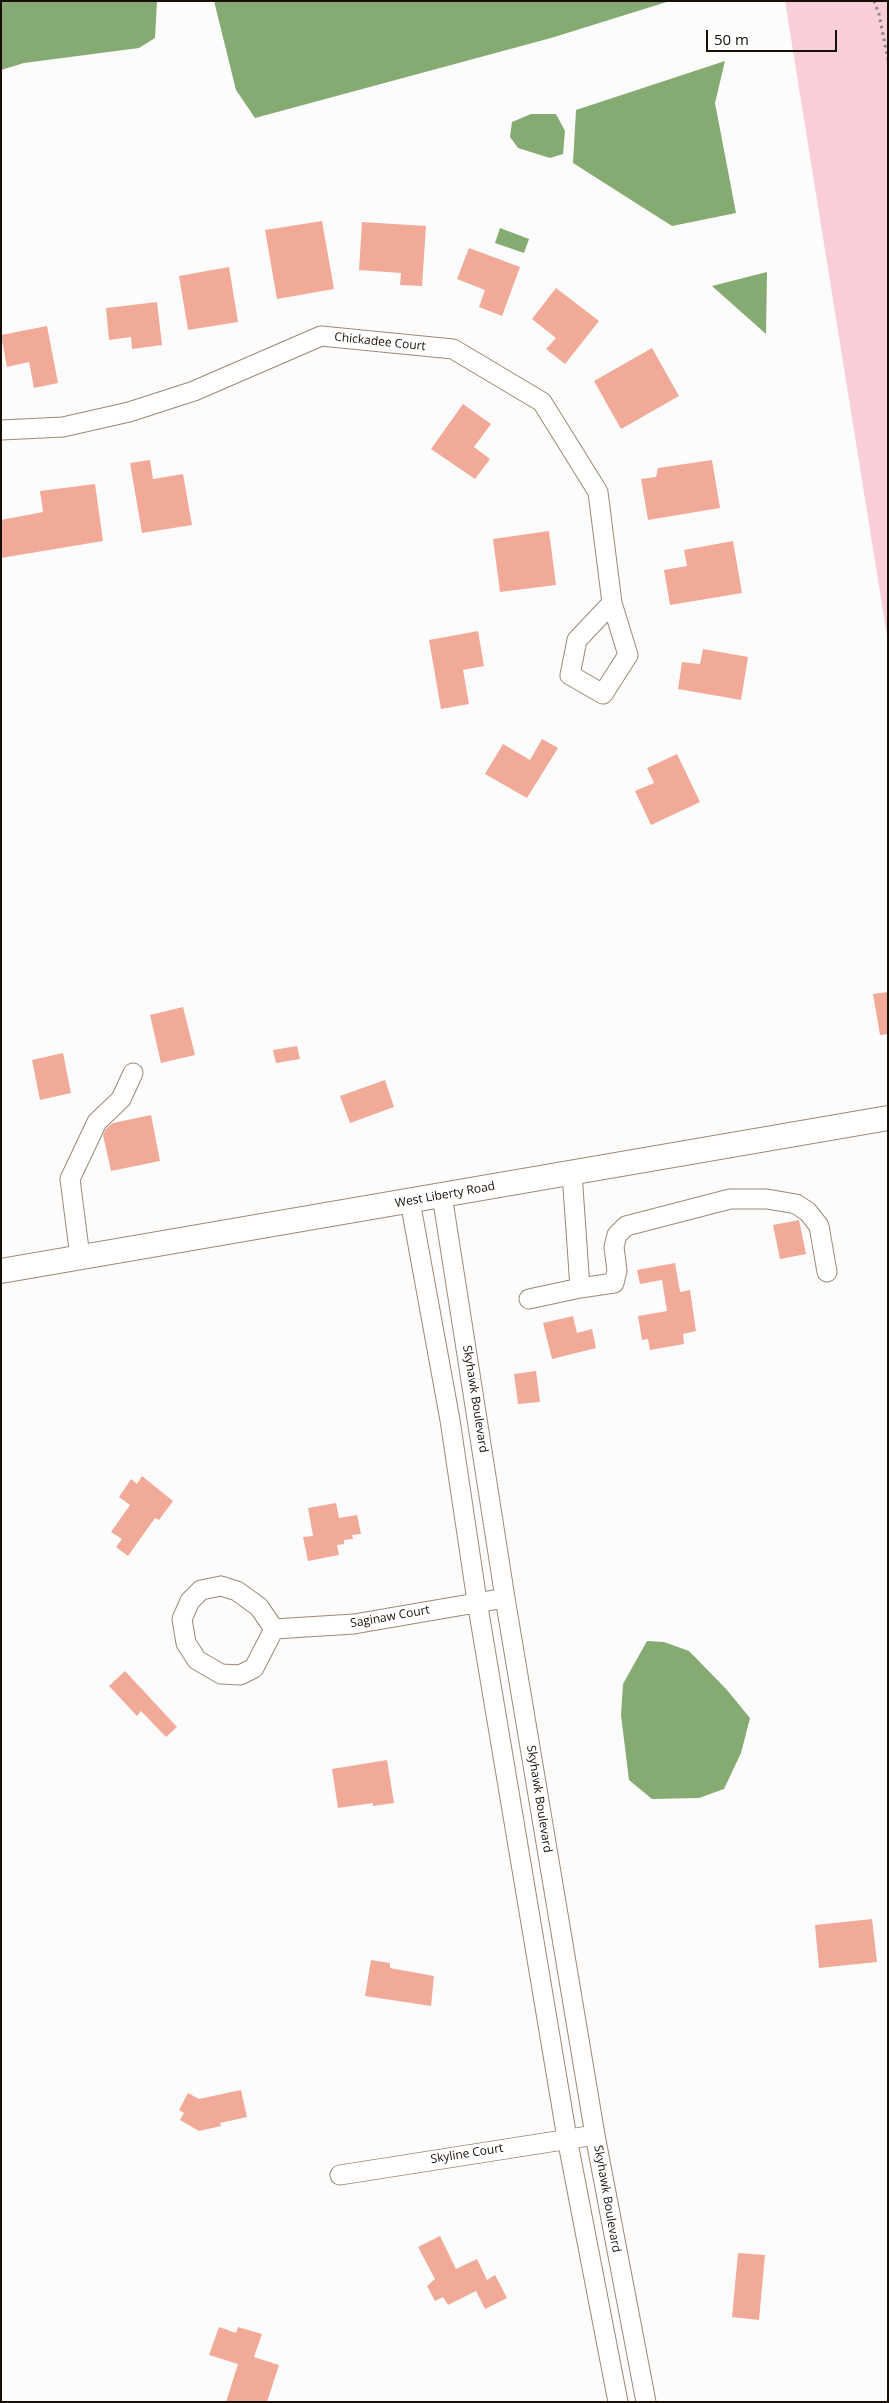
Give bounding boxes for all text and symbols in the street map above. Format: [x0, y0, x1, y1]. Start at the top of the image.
scale bar [709, 20, 840, 52]
text: 50 m [714, 29, 749, 49]
street label: Chickadee Court [334, 330, 426, 354]
street label: West Liberty Road [394, 1179, 496, 1211]
street label: Skyhawk Boulevard [459, 1344, 491, 1454]
street label: Saginaw Court [349, 1603, 431, 1631]
street label: Skyhawk Boulevard [523, 1744, 555, 1854]
street label: Skyline Court [430, 2141, 504, 2167]
street label: Skyhawk Boulevard [590, 2144, 624, 2254]

